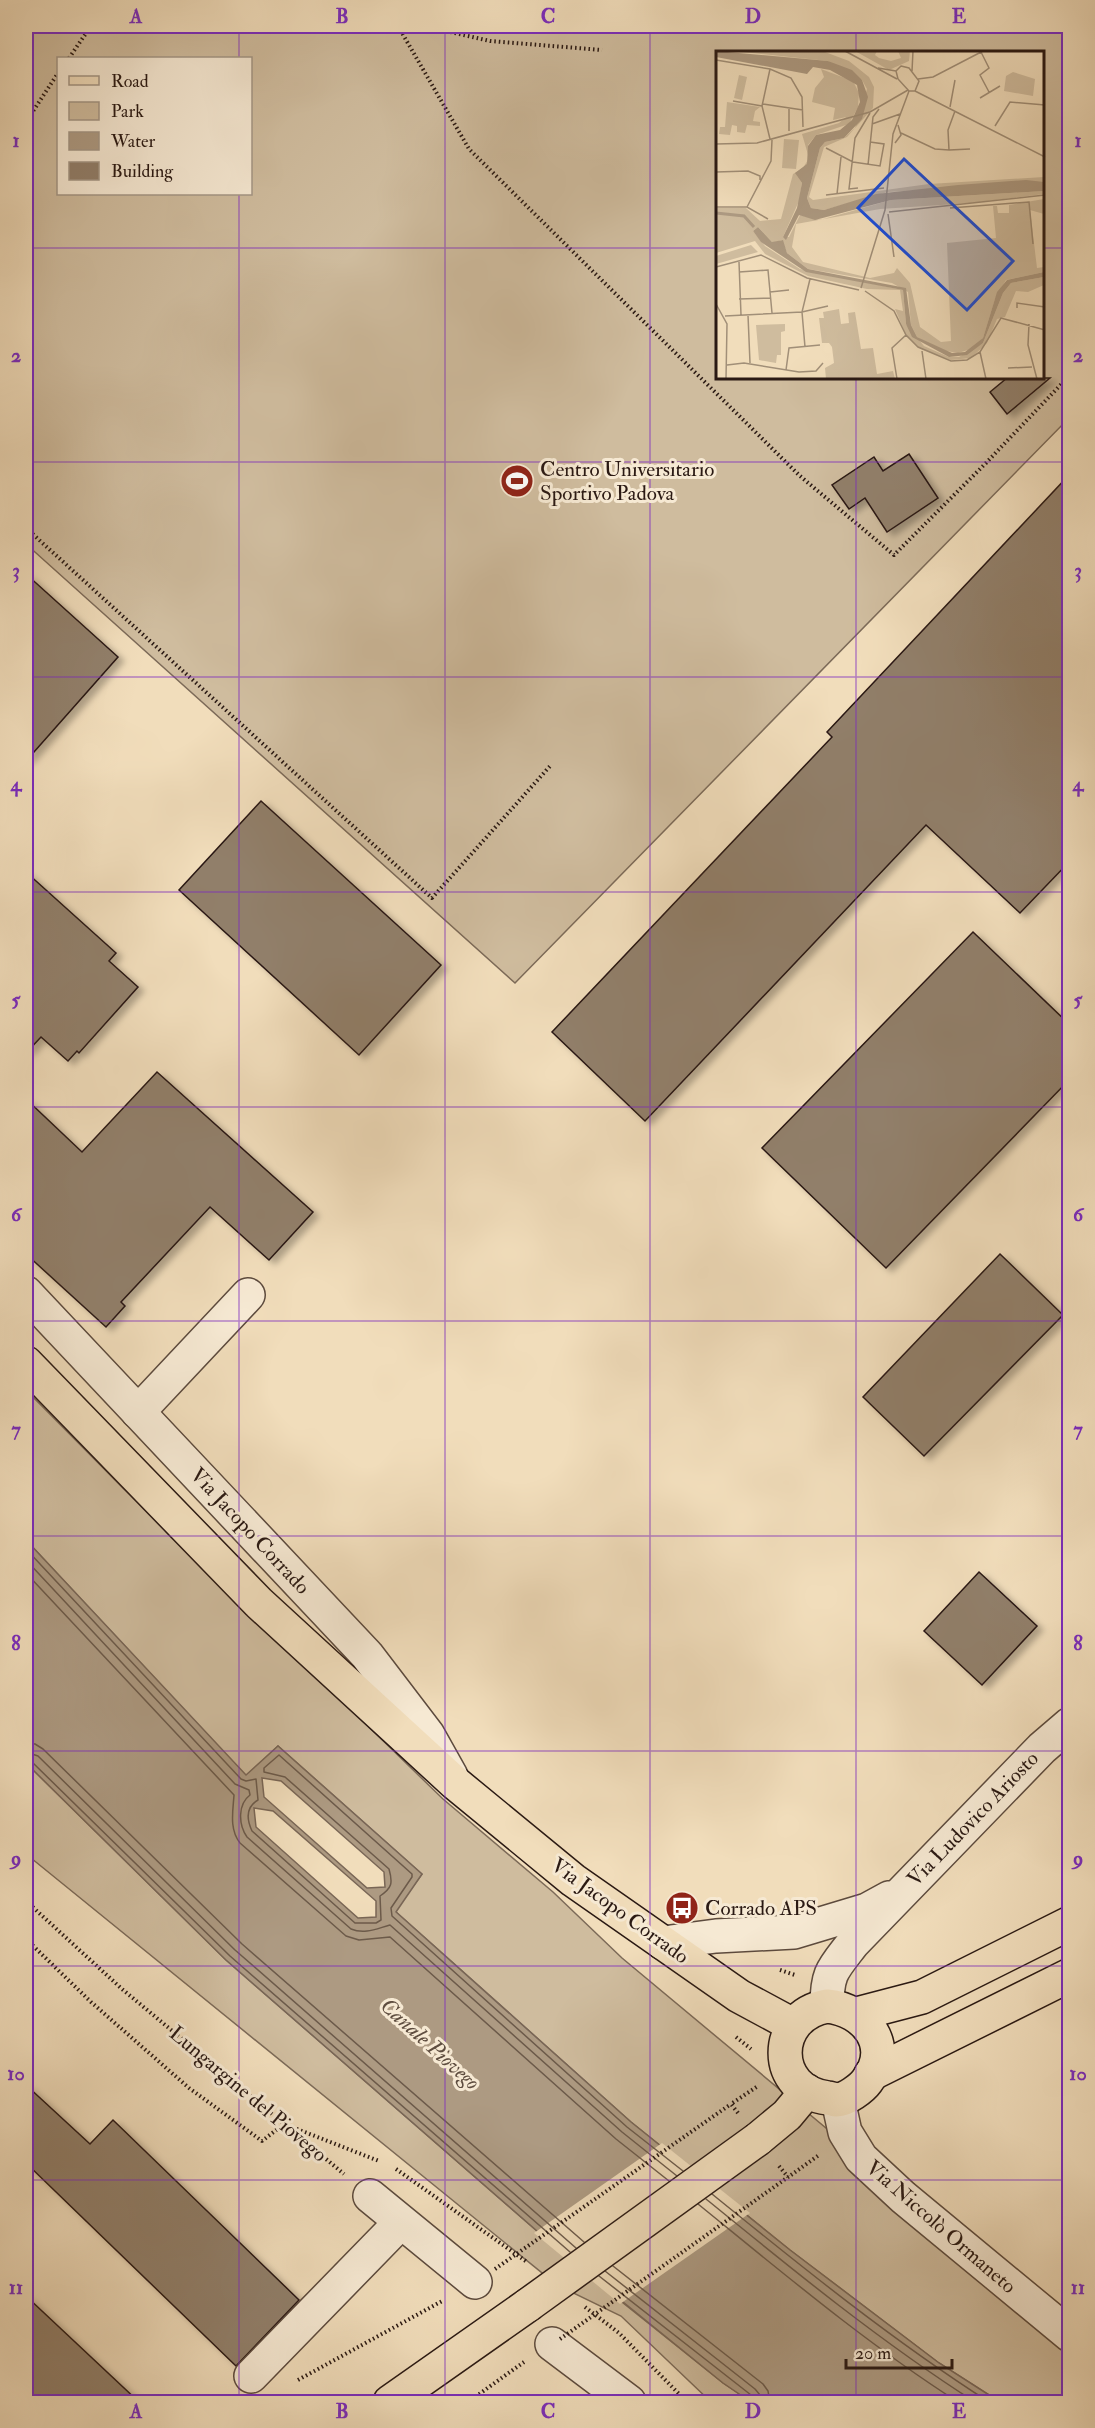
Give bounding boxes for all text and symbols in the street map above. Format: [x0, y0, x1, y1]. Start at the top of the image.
text: A [129, 4, 143, 29]
text: B [335, 4, 349, 29]
text: C [541, 4, 555, 29]
text: D [745, 4, 761, 29]
text: E [952, 4, 967, 29]
inset map [716, 51, 1044, 380]
legend [57, 57, 252, 195]
text: Road [111, 70, 149, 93]
text: Park [111, 100, 144, 123]
text: 1 [12, 128, 20, 153]
text: 1 [1074, 128, 1082, 153]
text: Water [110, 130, 155, 153]
text: Building [111, 160, 174, 183]
text: 2 [11, 343, 21, 368]
text: 2 [1073, 343, 1083, 368]
place label: Centro Universitario Sportivo Padova [540, 456, 714, 507]
sports icon: Centro Universitario Sportivo Padova [499, 463, 535, 499]
text: 3 [12, 558, 20, 583]
text: 3 [1074, 558, 1082, 583]
text: 4 [10, 772, 23, 797]
text: 4 [1072, 772, 1085, 797]
text: 5 [12, 987, 22, 1012]
text: 5 [1074, 987, 1084, 1012]
text: 6 [11, 1202, 23, 1227]
text: 6 [1073, 1202, 1085, 1227]
text: 7 [11, 1417, 21, 1442]
text: 7 [1073, 1417, 1083, 1442]
street label: Via Jacopo Corrado [184, 1462, 316, 1600]
text: 8 [11, 1631, 21, 1656]
text: 8 [1073, 1631, 1083, 1656]
street label: Via Ludovico Ariosto [901, 1746, 1045, 1892]
text: 9 [9, 1846, 21, 1871]
text: 9 [1071, 1846, 1083, 1871]
street label: Via Jacopo Corrado [546, 1852, 694, 1970]
bus stop icon: Corrado APS [664, 1890, 700, 1926]
place label: Corrado APS [705, 1895, 817, 1922]
water label: Canale Piovego [374, 1992, 486, 2096]
street label: Lungargine del Piovego [163, 2020, 333, 2168]
text: 10 [7, 2061, 25, 2086]
text: 10 [1069, 2061, 1087, 2086]
street label: Via Niccolò Ormaneto [860, 2154, 1022, 2300]
text: 11 [9, 2275, 23, 2300]
text: 11 [1071, 2275, 1085, 2300]
scale bar [846, 2332, 952, 2370]
text: 20 m [855, 2342, 891, 2365]
text: A [129, 2399, 143, 2424]
text: B [335, 2399, 349, 2424]
text: C [541, 2399, 555, 2424]
text: D [745, 2399, 761, 2424]
text: E [952, 2399, 967, 2424]

